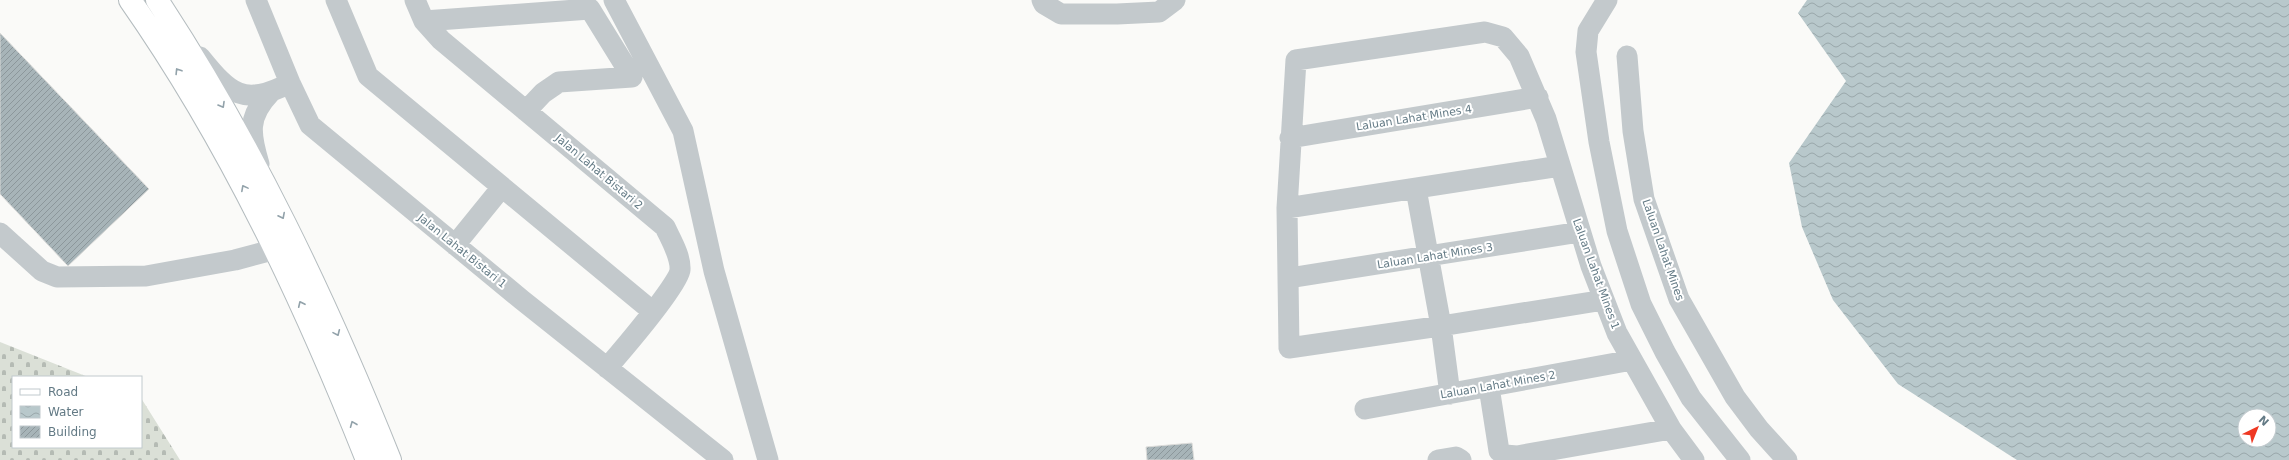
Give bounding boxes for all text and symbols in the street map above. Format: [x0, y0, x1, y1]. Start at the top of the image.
one-way arrow [175, 68, 182, 75]
one-way arrow [217, 101, 224, 108]
street label: Laluan Lahat Mines 4 [1355, 102, 1473, 134]
street label: Jalan Lahat Bistari 2 [552, 131, 645, 212]
one-way arrow [241, 185, 249, 192]
street label: Laluan Lahat Mines [1640, 198, 1687, 303]
one-way arrow [277, 211, 285, 219]
street label: Jalan Lahat Bistari 1 [414, 211, 509, 291]
street label: Laluan Lahat Mines 1 [1570, 217, 1622, 331]
street label: Laluan Lahat Mines 3 [1376, 240, 1494, 272]
one-way arrow [298, 301, 306, 309]
one-way arrow [332, 329, 340, 337]
street label: Laluan Lahat Mines 2 [1439, 368, 1557, 402]
legend [12, 376, 142, 448]
text: Road [48, 385, 78, 399]
text: Water [48, 405, 84, 419]
north arrow [2237, 408, 2277, 448]
text: N [2256, 413, 2271, 429]
one-way arrow [349, 420, 357, 427]
text: Building [48, 425, 97, 439]

